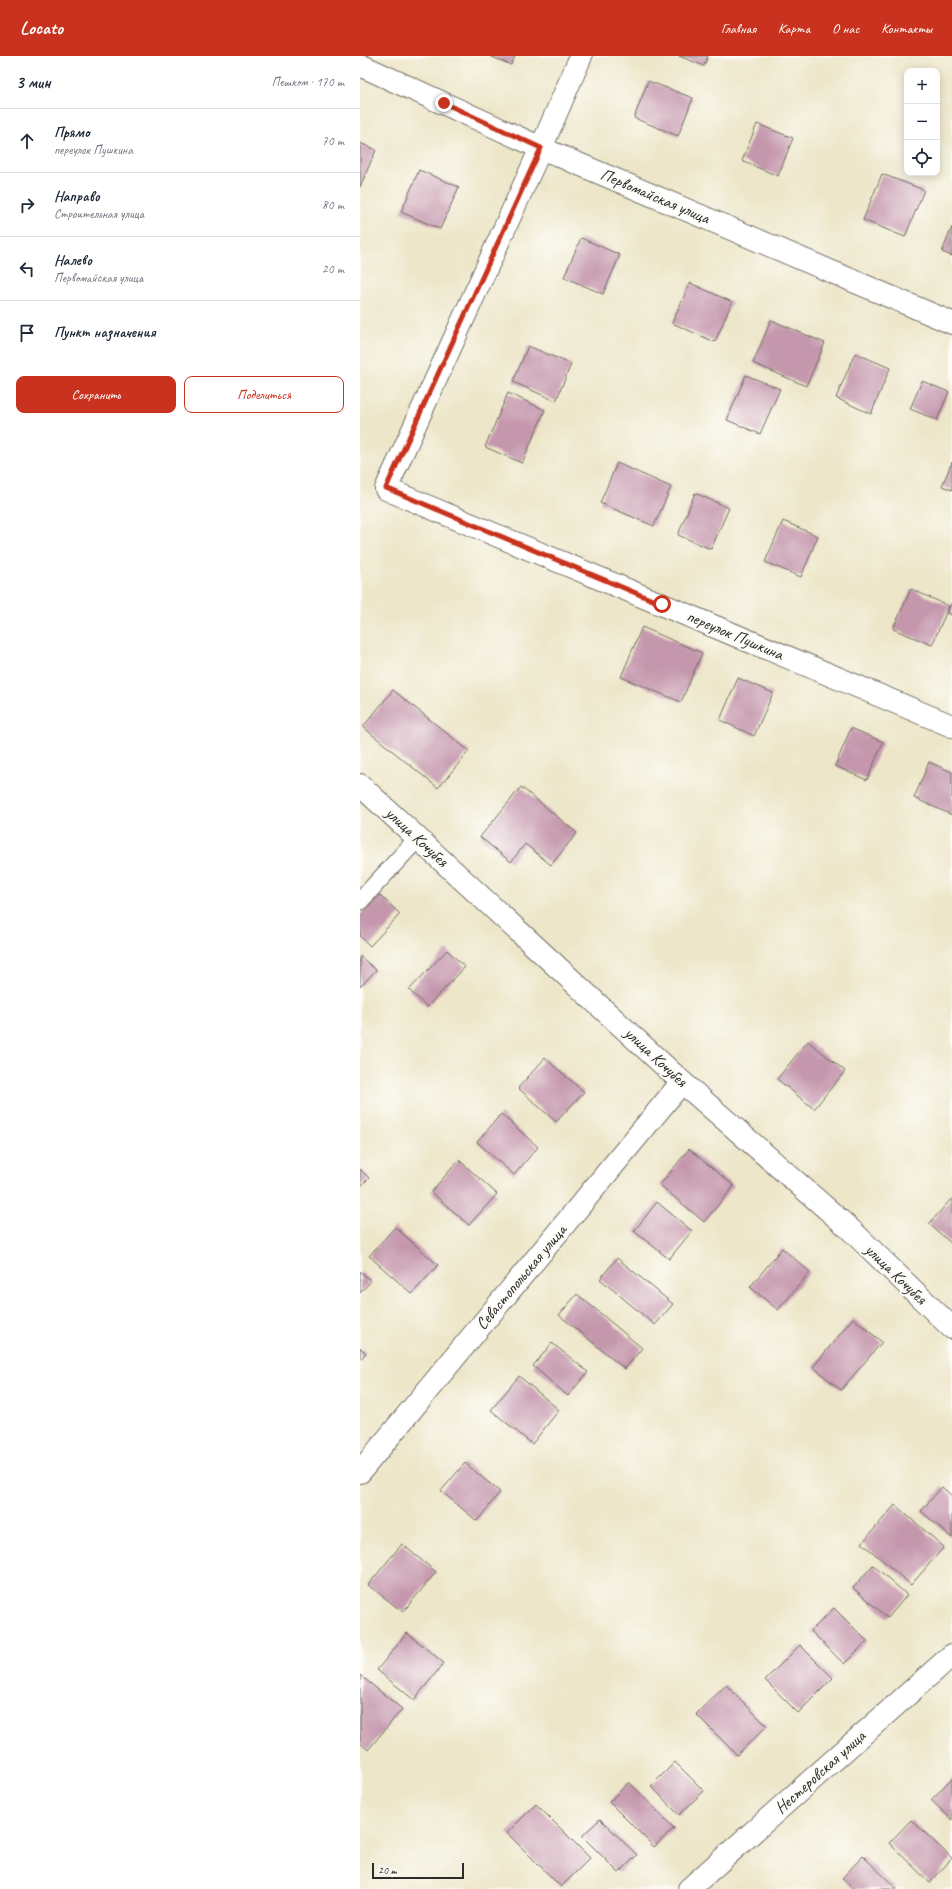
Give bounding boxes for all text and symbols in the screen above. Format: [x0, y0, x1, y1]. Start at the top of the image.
text: Locato [20, 16, 63, 40]
text: Главная [721, 20, 756, 37]
text: Карта [778, 20, 810, 37]
text: О нас [832, 20, 859, 37]
text: Контакты [881, 20, 932, 37]
map controls [904, 68, 940, 176]
button: + [904, 68, 940, 104]
text: 3 мин [16, 72, 51, 93]
text: Пешком · 170 m [271, 74, 344, 90]
route end [435, 94, 453, 112]
button: − [904, 104, 940, 140]
text: Прямо [54, 123, 90, 142]
icon: ahead [16, 130, 38, 152]
text: 70 m [322, 133, 344, 149]
button: locate [904, 140, 940, 176]
text: переулок Пушкина [54, 142, 133, 158]
street label: Первомайская улица [597, 164, 714, 229]
text: Направо [54, 187, 100, 206]
icon: right [16, 194, 38, 216]
text: 80 m [322, 197, 344, 213]
text: Строительная улица [54, 206, 144, 222]
text: Налево [54, 251, 92, 270]
icon: left [16, 258, 38, 280]
text: 20 m [322, 261, 344, 277]
text: Первомайская улица [54, 270, 143, 286]
icon: arrive [16, 322, 38, 344]
text: Пункт назначения [54, 323, 156, 342]
button: Сохранить [16, 376, 176, 413]
button: Поделиться [184, 376, 344, 413]
route start [653, 595, 671, 613]
street label: переулок Пушкина [683, 605, 788, 665]
street label: улица Кочубея [380, 802, 454, 872]
street label: улица Кочубея [619, 1022, 693, 1092]
street label: Севастопольская улица [471, 1219, 572, 1334]
street label: улица Кочубея [860, 1238, 932, 1309]
street label: Нестеровская улица [770, 1725, 871, 1818]
scale bar [372, 1861, 464, 1880]
text: 20 m [378, 1863, 397, 1877]

